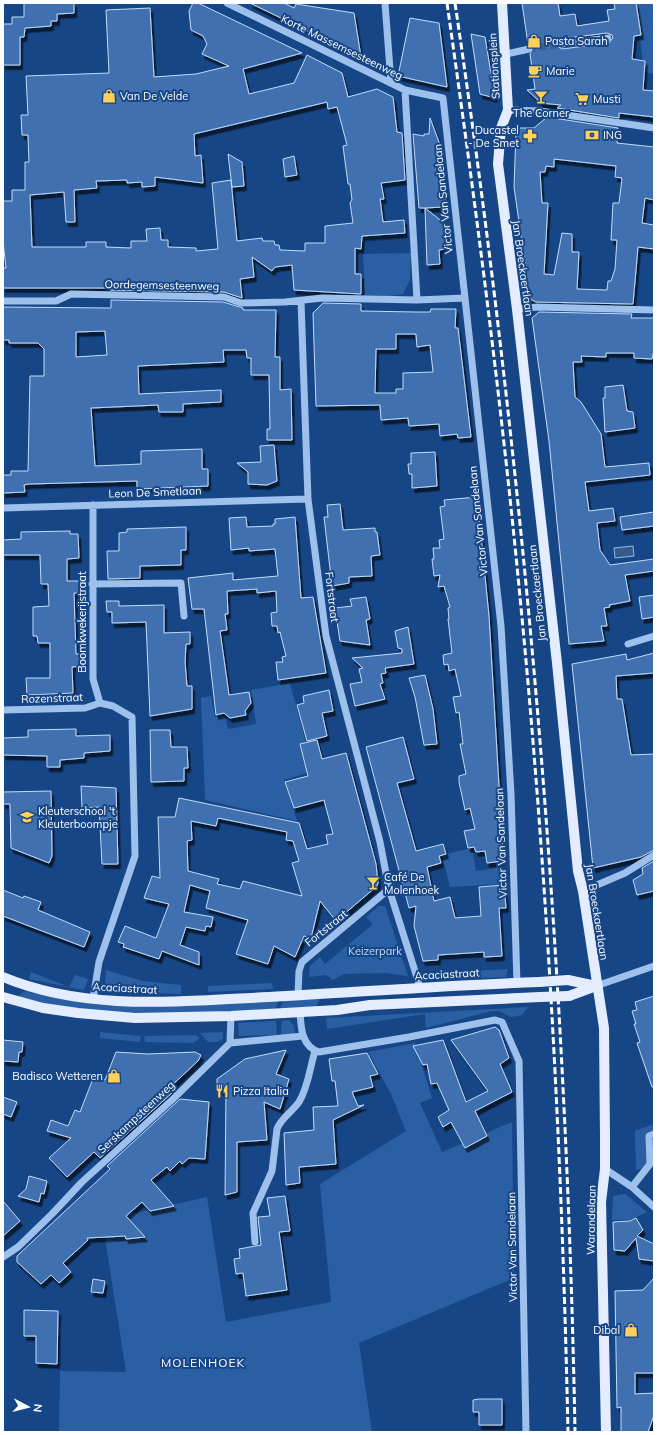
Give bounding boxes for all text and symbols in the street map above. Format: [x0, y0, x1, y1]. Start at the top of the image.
street label: Korte Massemsesteenweg [279, 11, 405, 83]
street label: Stationsplein [485, 33, 503, 99]
shop icon: Pasta Sarah [526, 33, 542, 49]
place label: Pasta Sarah [545, 34, 608, 48]
cafe icon: Marie [527, 63, 543, 79]
place label: Marie [546, 64, 575, 78]
shop icon: Van De Velde [101, 88, 117, 104]
place label: Van De Velde [120, 89, 188, 103]
bar icon: The Corner [533, 89, 549, 105]
supermarket icon: Musti [574, 91, 590, 107]
place label: Musti [593, 92, 621, 106]
place label: The Corner [513, 106, 569, 120]
place label: Ducastel - De Smet [468, 123, 519, 150]
bank icon: ING [584, 127, 600, 143]
pharmacy icon: Ducastel - De Smet [522, 128, 538, 144]
place label: ING [603, 128, 622, 142]
street label: Victor Van Sandelaan [430, 143, 456, 255]
street label: Jan Broeckaertlaan [509, 219, 537, 317]
street label: Oordegemsesteenweg [105, 277, 219, 293]
street label: Victor Van Sandelaan [465, 465, 491, 577]
street label: Leon De Smetlaan [108, 483, 202, 501]
street label: Jan Broeckaertlaan [525, 544, 549, 642]
street label: Boomkwekerijstraat [75, 571, 89, 673]
street label: Fortstraat [322, 571, 342, 623]
street label: Rozenstraat [21, 690, 83, 706]
street label: Victor Van Sandelaan [492, 788, 510, 898]
place label: Kleuterschool 't Kleuterboompje [38, 804, 118, 831]
school or university icon: Kleuterschool 't Kleuterboompje [19, 809, 35, 825]
street label: Jan Broeckaertlaan [582, 863, 612, 961]
place label: Café De Molenhoek [384, 870, 439, 897]
bar icon: Café De Molenhoek [365, 875, 381, 891]
street label: Fortstraat [302, 907, 350, 949]
park label: Keizerpark [348, 944, 402, 958]
street label: Acaciastraat [414, 965, 480, 983]
street label: Acaciastraat [92, 979, 158, 997]
shop icon: Badisco Wetteren [106, 1068, 122, 1084]
place label: Badisco Wetteren [12, 1069, 103, 1083]
street label: Serskampsteenweg [95, 1078, 177, 1156]
restaurant icon: Pizza Italia [214, 1083, 230, 1099]
place label: Pizza Italia [233, 1084, 289, 1098]
street label: Warandelaan [583, 1185, 599, 1255]
street label: Victor Van Sandelaan [504, 1192, 520, 1302]
shop icon: Dibal [623, 1322, 639, 1338]
place label: Dibal [593, 1323, 620, 1337]
district label: MOLENHOEK [161, 1355, 245, 1370]
north arrow [8, 1387, 48, 1427]
text: N [30, 1403, 45, 1413]

